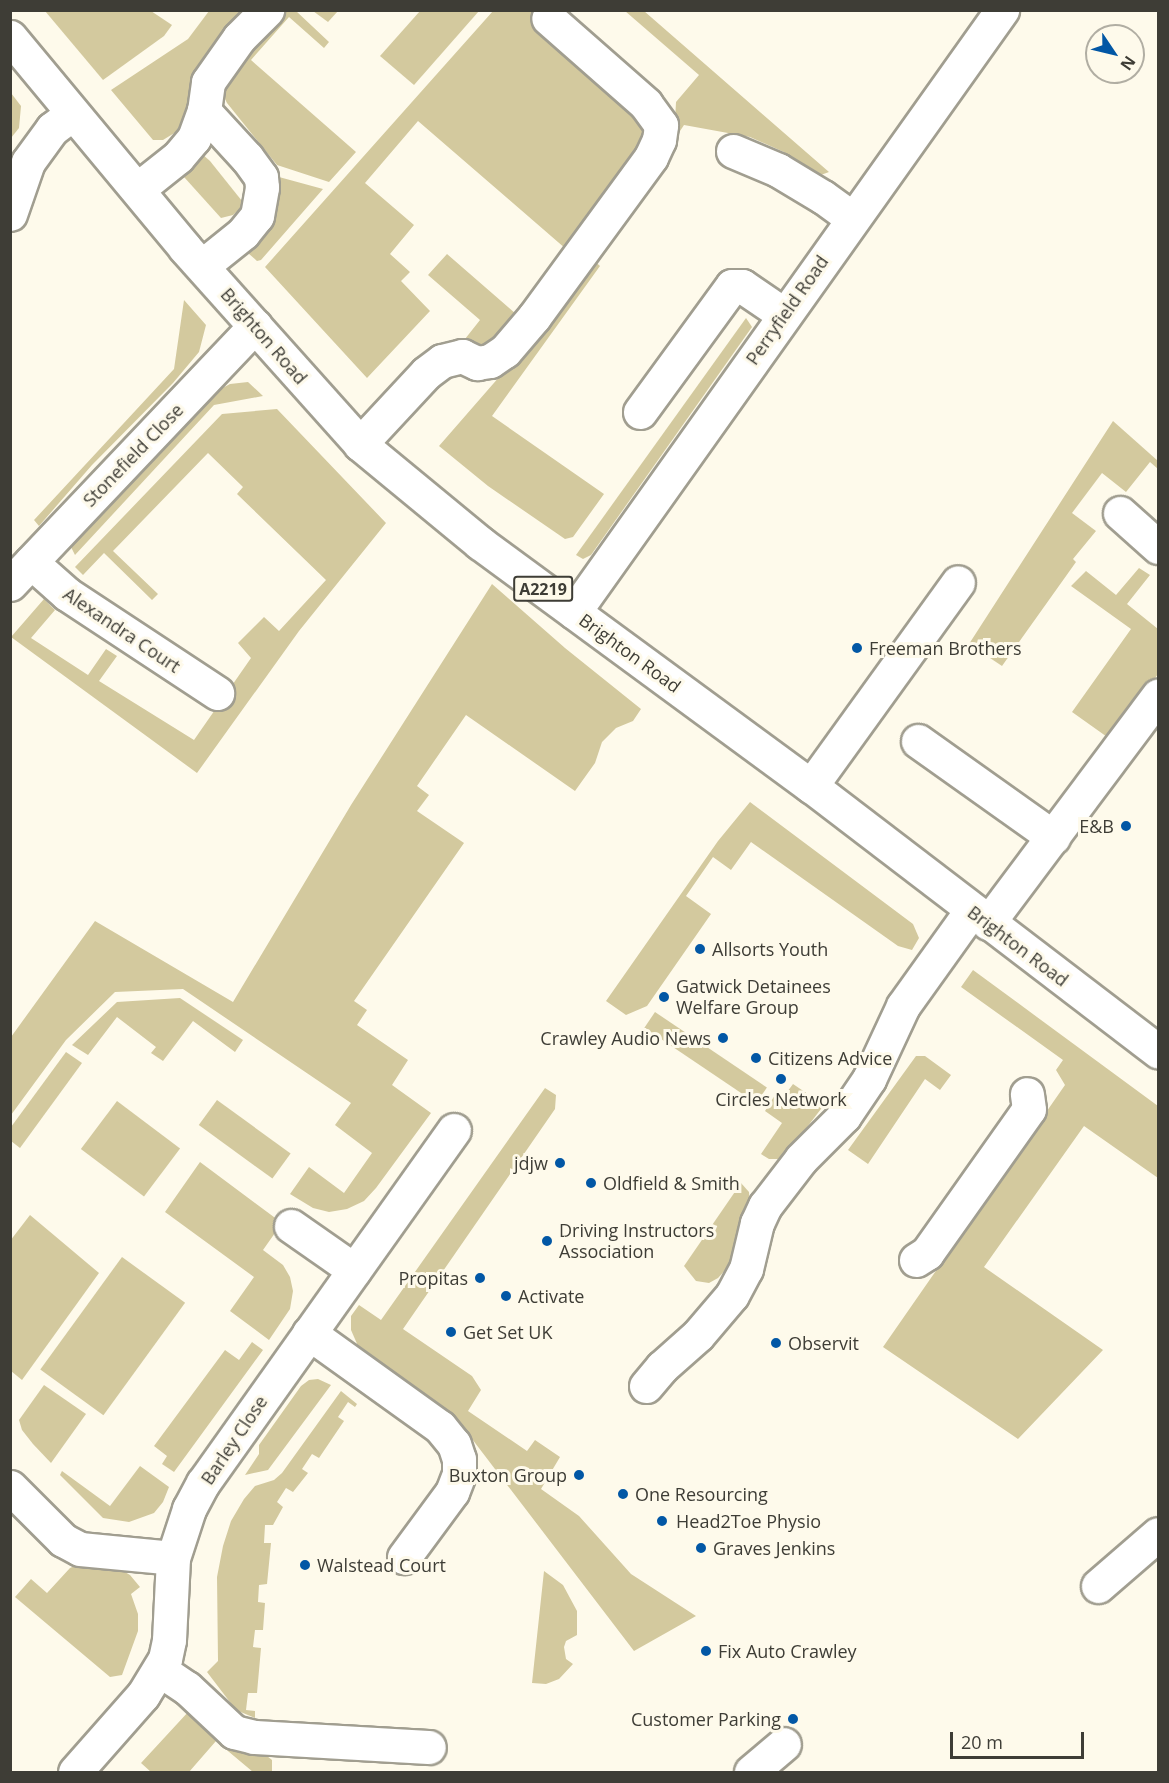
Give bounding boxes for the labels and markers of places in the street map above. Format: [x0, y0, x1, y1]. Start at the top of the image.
place label: Freeman Brothers [869, 637, 1022, 659]
marker: Freeman Brothers [850, 641, 864, 655]
place label: E&B [1079, 815, 1114, 837]
marker: E&B [1119, 819, 1133, 833]
place label: Allsorts Youth [712, 938, 828, 960]
marker: Allsorts Youth [693, 942, 707, 956]
place label: Gatwick Detainees Welfare Group [676, 976, 831, 1018]
marker: Gatwick Detainees Welfare Group [657, 990, 671, 1004]
place label: Crawley Audio News [540, 1027, 711, 1049]
marker: Crawley Audio News [716, 1031, 730, 1045]
place label: Citizens Advice [768, 1047, 892, 1069]
marker: Citizens Advice [749, 1051, 763, 1065]
marker: Circles Network [774, 1072, 788, 1086]
place label: Circles Network [715, 1088, 847, 1110]
place label: jdjw [514, 1152, 548, 1174]
marker: jdjw [553, 1156, 567, 1170]
place label: Oldfield & Smith [603, 1172, 740, 1194]
marker: Oldfield & Smith [584, 1176, 598, 1190]
place label: Driving Instructors Association [559, 1220, 714, 1262]
marker: Driving Instructors Association [540, 1234, 554, 1248]
place label: Propitas [398, 1267, 468, 1289]
marker: Propitas [473, 1271, 487, 1285]
place label: Activate [518, 1285, 584, 1307]
marker: Activate [499, 1289, 513, 1303]
place label: Get Set UK [463, 1321, 552, 1343]
marker: Get Set UK [444, 1325, 458, 1339]
place label: Observit [788, 1332, 859, 1354]
marker: Observit [769, 1336, 783, 1350]
place label: Buxton Group [449, 1464, 567, 1486]
marker: Buxton Group [572, 1468, 586, 1482]
place label: One Resourcing [635, 1483, 768, 1505]
marker: One Resourcing [616, 1487, 630, 1501]
place label: Head2Toe Physio [676, 1510, 821, 1532]
marker: Head2Toe Physio [653, 1512, 671, 1530]
place label: Graves Jenkins [713, 1537, 835, 1559]
marker: Graves Jenkins [694, 1541, 708, 1555]
place label: Walstead Court [317, 1554, 446, 1576]
marker: Walstead Court [298, 1558, 312, 1572]
place label: Fix Auto Crawley [718, 1640, 857, 1662]
marker: Fix Auto Crawley [699, 1644, 713, 1658]
place label: Customer Parking [631, 1708, 781, 1730]
marker: Customer Parking [786, 1712, 800, 1726]

